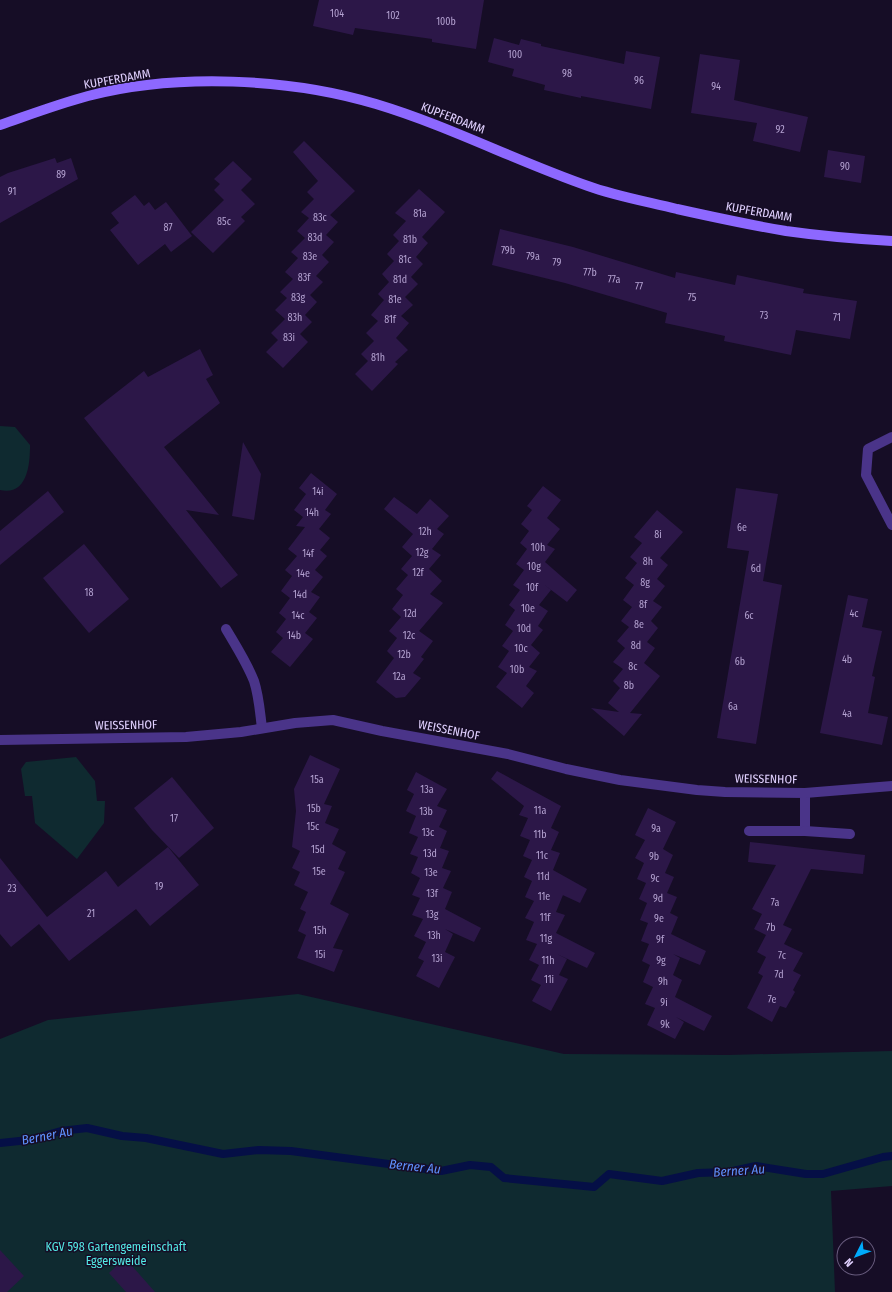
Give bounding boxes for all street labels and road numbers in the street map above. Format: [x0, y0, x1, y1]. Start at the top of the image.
street label: KUPFERDAMM [83, 66, 151, 92]
street label: KUPFERDAMM [419, 99, 487, 137]
street label: KUPFERDAMM [725, 199, 793, 225]
street label: WEISSENHOF [95, 717, 158, 733]
street label: WEISSENHOF [417, 717, 482, 743]
street label: WEISSENHOF [735, 771, 798, 787]

